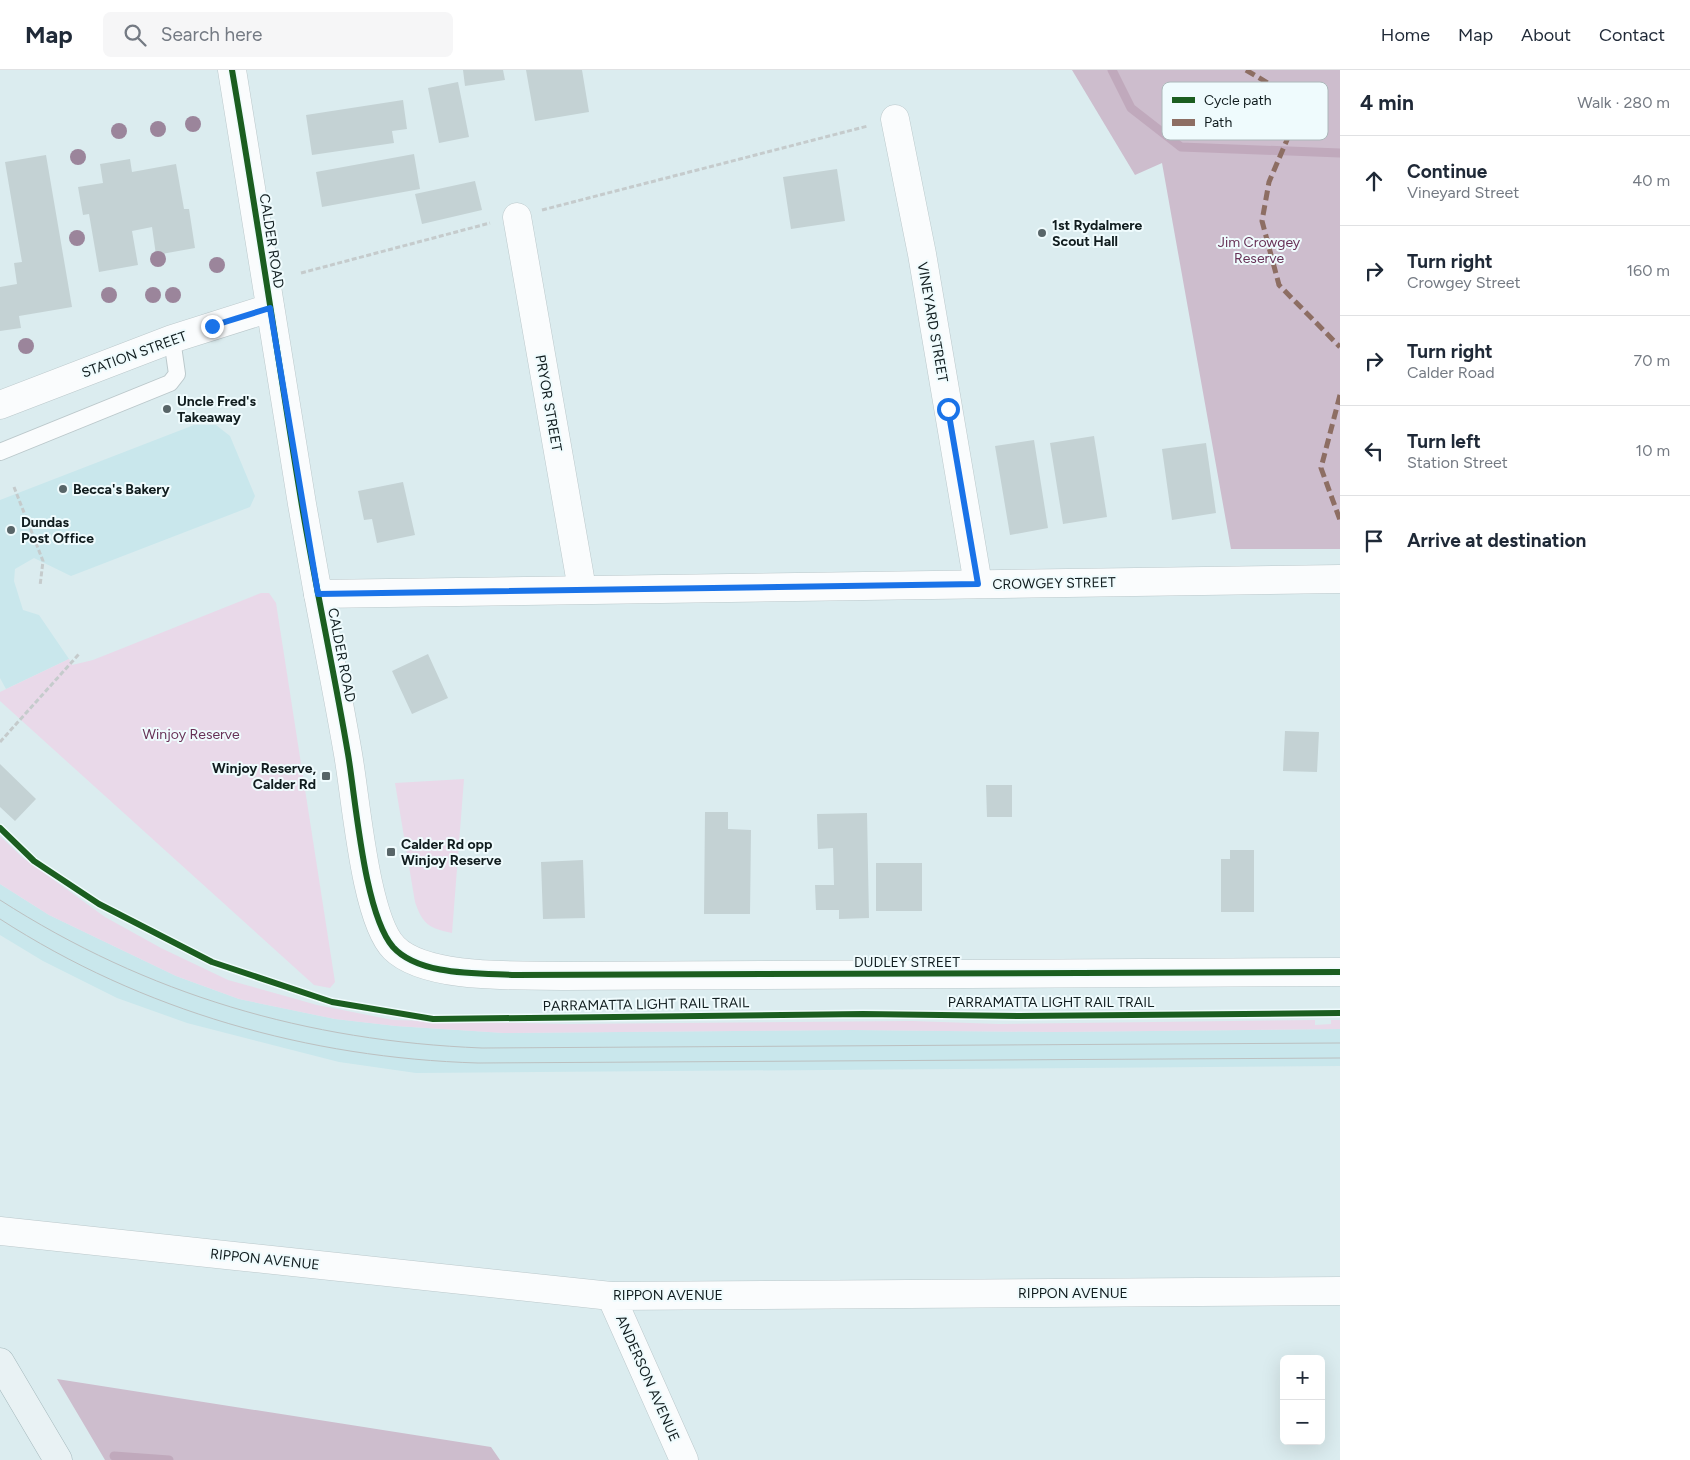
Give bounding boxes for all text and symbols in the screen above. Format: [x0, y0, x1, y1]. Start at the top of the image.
search box [103, 12, 453, 57]
text: Map [25, 20, 73, 49]
icon: search [121, 21, 149, 49]
text: Search here [161, 23, 262, 46]
text: Home [1381, 24, 1430, 46]
text: Map [1458, 24, 1493, 46]
text: About [1521, 24, 1571, 46]
text: Contact [1599, 24, 1665, 46]
legend [1162, 82, 1328, 140]
text: 4 min [1360, 90, 1414, 115]
text: Cycle path [1204, 92, 1272, 109]
text: Walk · 280 m [1577, 93, 1670, 112]
text: Path [1204, 114, 1232, 131]
text: Continue [1407, 160, 1487, 183]
icon: ahead [1360, 167, 1388, 195]
text: 40 m [1632, 171, 1670, 190]
text: Vineyard Street [1407, 183, 1519, 202]
street label: CALDER ROAD [256, 192, 287, 290]
place label: 1st Rydalmere Scout Hall [1052, 217, 1143, 250]
marker: 1st Rydalmere Scout Hall [1036, 227, 1048, 239]
park label: Jim Crowgey Reserve [1218, 234, 1301, 267]
text: Turn right [1407, 250, 1493, 273]
icon: right [1360, 257, 1388, 285]
street label: VINEYARD STREET [914, 261, 951, 384]
text: 160 m [1627, 261, 1670, 280]
text: Crowgey Street [1407, 273, 1520, 292]
route end [201, 315, 224, 338]
street label: STATION STREET [79, 327, 189, 381]
text: Turn right [1407, 340, 1493, 363]
icon: right [1360, 347, 1388, 375]
text: 70 m [1634, 351, 1670, 370]
street label: PRYOR STREET [532, 353, 565, 453]
text: Calder Road [1407, 363, 1495, 382]
place label: Uncle Fred's Takeaway [177, 393, 256, 426]
route start [937, 398, 960, 421]
marker: Uncle Fred's Takeaway [161, 403, 173, 415]
text: Turn left [1407, 430, 1481, 453]
icon: left [1360, 437, 1388, 465]
text: 10 m [1636, 441, 1670, 460]
text: Station Street [1407, 453, 1508, 472]
place label: Becca's Bakery [73, 481, 171, 498]
marker: Becca's Bakery [57, 483, 69, 495]
place label: Dundas Post Office [21, 514, 94, 547]
marker: Dundas Post Office [5, 524, 17, 536]
icon: arrive [1360, 527, 1388, 555]
text: Arrive at destination [1407, 529, 1586, 552]
street label: CROWGEY STREET [992, 574, 1116, 593]
street label: CALDER ROAD [324, 606, 359, 704]
park label: Winjoy Reserve [142, 726, 240, 743]
place label: Winjoy Reserve, Calder Rd [212, 760, 316, 793]
marker: Winjoy Reserve, Calder Rd [320, 770, 332, 782]
place label: Calder Rd opp Winjoy Reserve [401, 836, 502, 869]
marker: Calder Rd opp Winjoy Reserve [385, 846, 397, 858]
street label: DUDLEY STREET [854, 954, 960, 971]
street label: PARRAMATTA LIGHT RAIL TRAIL [543, 994, 750, 1015]
street label: PARRAMATTA LIGHT RAIL TRAIL [948, 994, 1155, 1011]
street label: RIPPON AVENUE [209, 1245, 320, 1274]
street label: RIPPON AVENUE [1018, 1285, 1128, 1302]
street label: RIPPON AVENUE [613, 1287, 723, 1304]
street label: ANDERSON AVENUE [612, 1312, 683, 1444]
map controls [1280, 1355, 1325, 1445]
button: + [1280, 1355, 1325, 1400]
button: − [1280, 1400, 1325, 1445]

